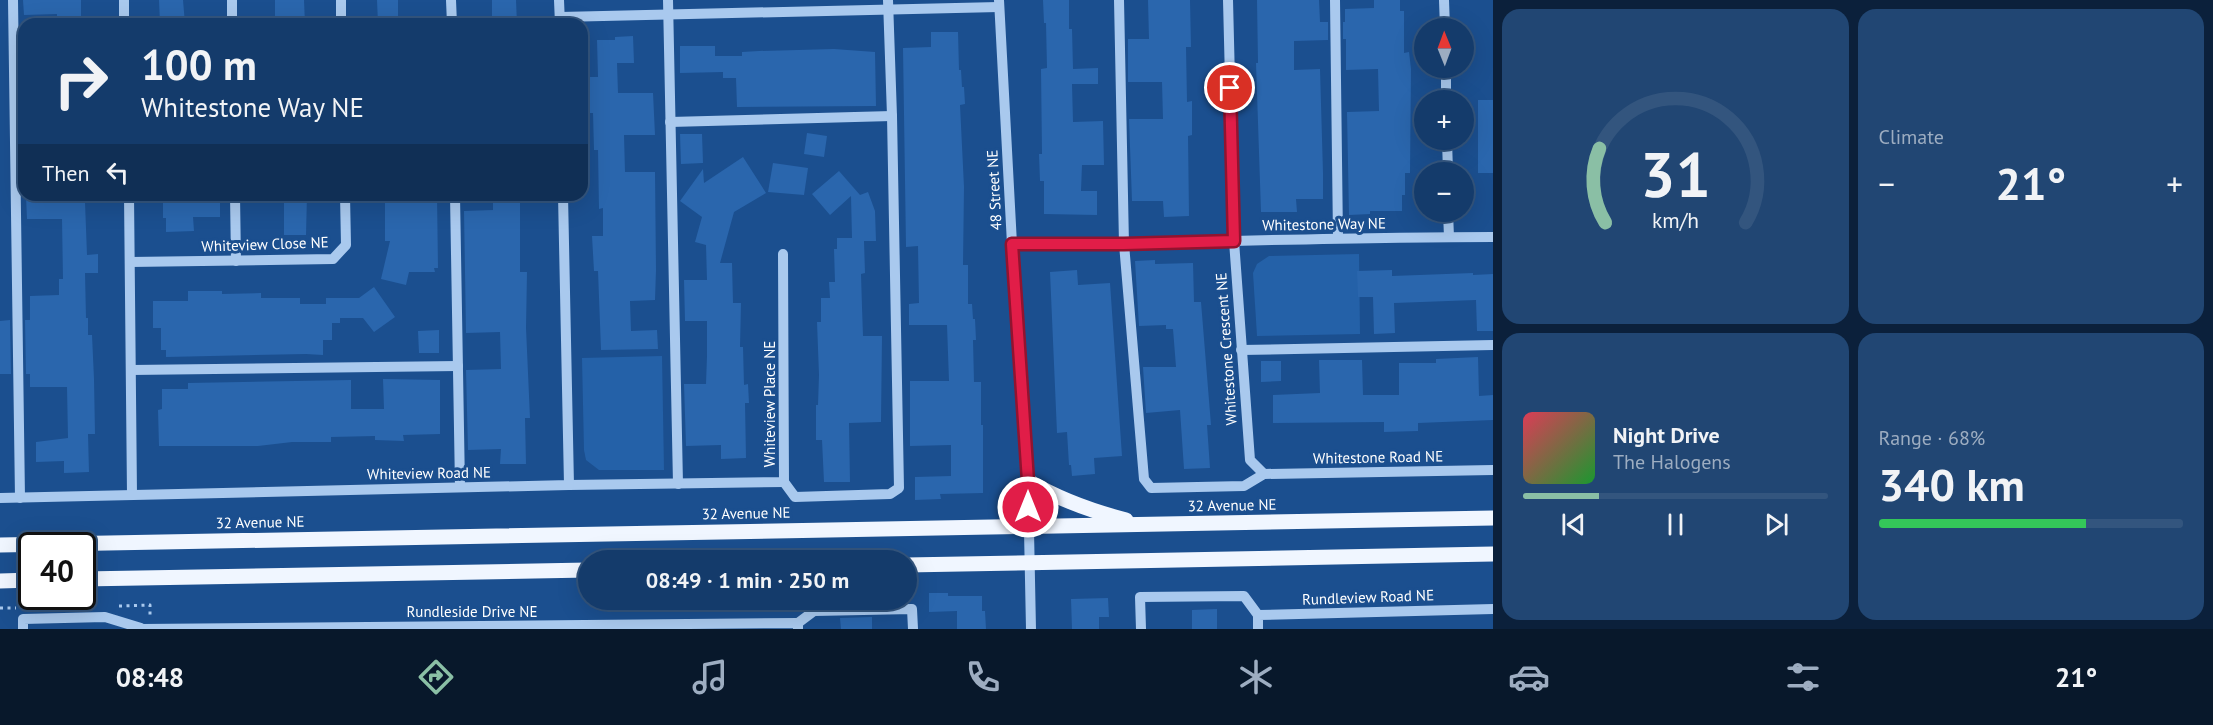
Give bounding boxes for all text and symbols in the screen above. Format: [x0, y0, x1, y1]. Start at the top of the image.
north arrow [1414, 18, 1474, 78]
map controls [1414, 18, 1474, 222]
text: 100 m [141, 37, 257, 92]
icon: right [42, 42, 120, 120]
pin [1204, 62, 1255, 113]
icon: arrive [1213, 71, 1246, 104]
text: Whitestone Way NE [141, 90, 364, 124]
button: + [1414, 90, 1474, 150]
text: Climate [1879, 124, 1944, 150]
text: 31 [1640, 133, 1711, 214]
street label: 48 Street NE [982, 149, 1006, 231]
text: 21° [1995, 154, 2066, 212]
icon: left [101, 156, 134, 189]
text: Then [42, 159, 89, 187]
button: − [1414, 162, 1474, 222]
text: − [1879, 162, 1895, 205]
text: + [2166, 162, 2183, 205]
text: km/h [1652, 207, 1699, 235]
street label: Whitestone Way NE [1262, 213, 1386, 235]
street label: Whiteview Close NE [201, 232, 329, 256]
street label: Whitestone Crescent NE [1211, 272, 1241, 426]
street label: Whiteview Place NE [760, 341, 779, 467]
text: Night Drive [1613, 421, 1720, 449]
text: Range · 68% [1879, 425, 1985, 451]
street label: Whitestone Road NE [1313, 446, 1443, 468]
text: The Halogens [1613, 449, 1731, 475]
text: 340 km [1879, 455, 2025, 513]
street label: Whiteview Road NE [367, 462, 491, 484]
position arrow [996, 475, 1060, 539]
street label: 32 Avenue NE [1187, 495, 1277, 515]
street label: 32 Avenue NE [701, 503, 791, 523]
icon: previous [1557, 508, 1590, 541]
icon: pause [1659, 508, 1692, 541]
icon: next [1760, 508, 1793, 541]
street label: 32 Avenue NE [215, 512, 305, 532]
speed limit sign: 40 [18, 532, 96, 610]
text: 08:49 · 1 min · 250 m [646, 566, 849, 594]
street label: Rundleview Road NE [1302, 585, 1434, 609]
street label: Rundleside Drive NE [407, 602, 537, 621]
icon: directions [415, 656, 457, 698]
icon: music [689, 656, 731, 698]
icon: phone [962, 656, 1004, 698]
icon: climate [1235, 656, 1277, 698]
icon: car [1508, 656, 1550, 698]
icon: filters [1782, 656, 1824, 698]
text: 08:48 [116, 660, 184, 694]
text: 21° [2055, 660, 2097, 694]

